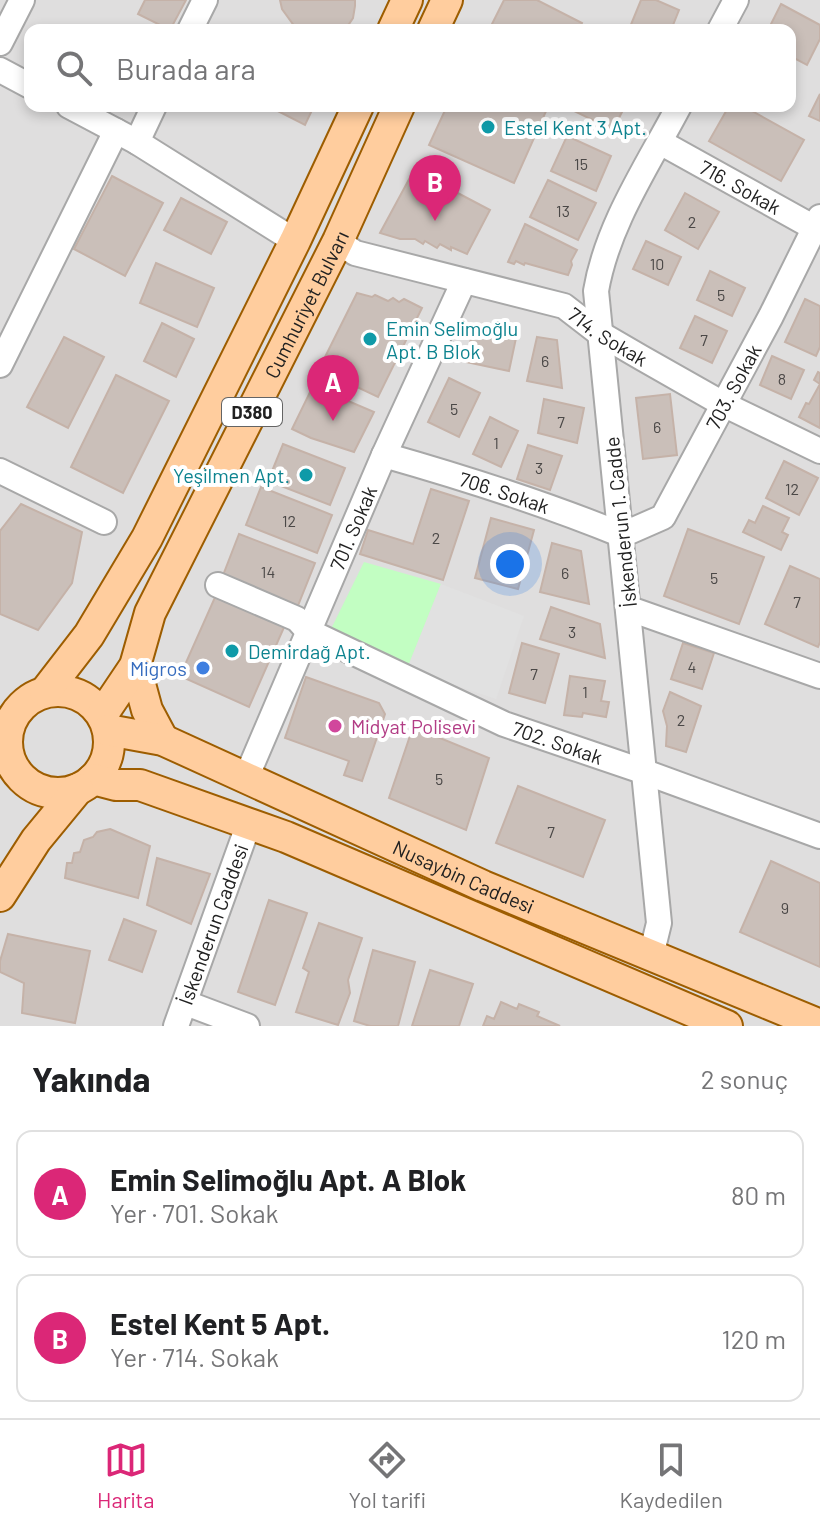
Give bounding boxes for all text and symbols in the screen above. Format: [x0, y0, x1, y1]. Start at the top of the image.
search box [24, 24, 796, 112]
icon: search [52, 46, 96, 90]
text: Burada ara [116, 50, 256, 86]
place label: Estel Kent 3 Apt. [504, 115, 647, 139]
marker: Estel Kent 3 Apt. [479, 118, 497, 136]
house number: 15 [574, 154, 588, 173]
pin: B [409, 155, 461, 221]
street label: 716. Sokak [696, 155, 785, 219]
house number: 13 [556, 201, 570, 220]
house number: 2 [688, 212, 696, 231]
street label: Cumhuriyet Bulvarı [259, 227, 353, 382]
house number: 10 [650, 254, 664, 273]
house number: 5 [717, 285, 725, 304]
street label: 714. Sokak [564, 302, 652, 371]
place label: Emin Selimoğlu Apt. B Blok [386, 316, 518, 363]
marker: Emin Selimoğlu Apt. B Blok [361, 330, 379, 348]
house number: 7 [700, 330, 708, 349]
street label: 703. Sokak [700, 340, 766, 433]
house number: 6 [541, 351, 549, 370]
pin: A [307, 355, 359, 421]
house number: 8 [778, 369, 786, 388]
road number: D380 [222, 398, 282, 426]
house number: 5 [450, 399, 458, 418]
house number: 7 [557, 412, 565, 431]
house number: 6 [653, 417, 661, 436]
house number: 1 [493, 433, 499, 452]
street label: İskenderun 1. Cadde [599, 436, 641, 608]
house number: 3 [535, 458, 543, 477]
place label: Yeşilmen Apt. [173, 463, 290, 487]
marker: Yeşilmen Apt. [297, 466, 315, 484]
street label: 706. Sokak [457, 466, 553, 518]
house number: 12 [785, 479, 799, 498]
street label: 701. Sokak [324, 482, 381, 574]
house number: 12 [282, 511, 296, 530]
house number: 2 [432, 528, 440, 547]
your location [490, 544, 530, 584]
house number: 14 [261, 562, 275, 581]
house number: 6 [561, 563, 569, 582]
house number: 5 [710, 568, 718, 587]
house number: 7 [793, 592, 801, 611]
house number: 3 [568, 622, 576, 641]
place label: Demirdağ Apt. [248, 639, 371, 663]
marker: Demirdağ Apt. [223, 642, 241, 660]
place label: Migros [130, 656, 187, 680]
house number: 4 [688, 657, 696, 676]
marker: Migros [194, 659, 212, 677]
house number: 7 [530, 664, 538, 683]
house number: 1 [582, 682, 588, 701]
house number: 2 [677, 710, 685, 729]
place label: Midyat Polisevi [351, 714, 476, 738]
street label: 702. Sokak [509, 716, 606, 769]
marker: Midyat Polisevi [326, 717, 344, 735]
house number: 5 [435, 769, 443, 788]
house number: 7 [547, 822, 555, 841]
street label: Nusaybin Caddesi [389, 835, 538, 918]
street label: İskenderun Caddesi [173, 841, 252, 1008]
house number: 9 [781, 898, 789, 917]
text: Yakında [32, 1058, 151, 1099]
text: 2 sonuç [701, 1063, 788, 1094]
text: Emin Selimoğlu Apt. A Blok [110, 1161, 466, 1197]
text: A [51, 1179, 69, 1210]
text: 80 m [731, 1179, 786, 1210]
text: Yer · 701. Sokak [110, 1197, 279, 1228]
text: Estel Kent 5 Apt. [110, 1305, 330, 1341]
text: B [52, 1323, 68, 1354]
text: 120 m [722, 1323, 786, 1354]
text: Yer · 714. Sokak [110, 1341, 279, 1372]
tab: Harita [97, 1438, 155, 1512]
tab: Yol tarifi [349, 1438, 426, 1512]
tab: Kaydedilen [620, 1438, 723, 1512]

